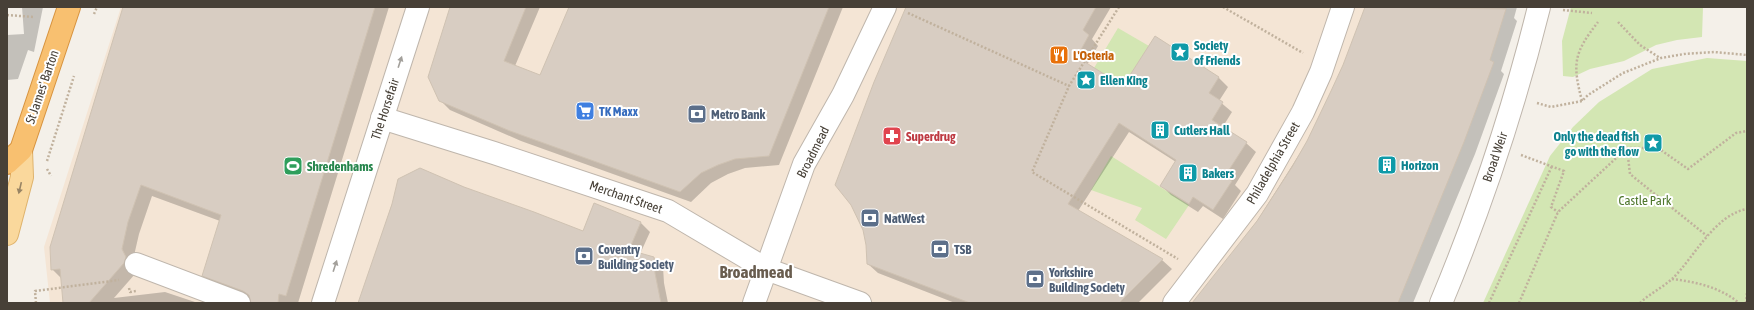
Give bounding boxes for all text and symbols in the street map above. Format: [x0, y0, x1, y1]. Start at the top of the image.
place label: Society of Friends [1194, 38, 1241, 68]
place icon: Society of Friends [1169, 41, 1191, 63]
restaurant icon: L'Osteria [1048, 44, 1070, 66]
street label: St James' Barton [22, 48, 62, 126]
place label: L'Osteria [1073, 48, 1114, 63]
one-way arrow [397, 56, 403, 68]
place icon: Ellen King [1075, 69, 1097, 91]
place label: Ellen King [1100, 73, 1148, 88]
street label: The Horsefair [368, 76, 402, 142]
supermarket icon: TK Maxx [574, 100, 596, 122]
bank icon: Metro Bank [686, 103, 708, 125]
place label: TK Maxx [599, 104, 639, 119]
place label: Metro Bank [711, 107, 766, 122]
building icon: Cutlers Hall [1149, 119, 1171, 141]
street label: Philadelphia Street [1243, 119, 1303, 207]
place label: Cutlers Hall [1174, 123, 1230, 138]
street label: Broadmead [794, 124, 832, 180]
pharmacy icon: Superdrug [881, 125, 903, 147]
place label: Superdrug [906, 129, 956, 144]
place label: Only the dead fish go with the flow [1553, 129, 1639, 159]
street label: Broad Weir [1479, 130, 1511, 184]
place icon: Only the dead fish go with the flow [1642, 132, 1664, 154]
building icon: Horizon [1376, 154, 1398, 176]
sports icon: Shredenhams [282, 155, 304, 177]
place label: Horizon [1401, 158, 1438, 173]
place label: Shredenhams [307, 159, 374, 174]
building icon: Bakers [1177, 162, 1199, 184]
place label: Bakers [1202, 166, 1234, 181]
street label: Merchant Street [588, 178, 665, 217]
one-way arrow [16, 182, 22, 194]
park label: Castle Park [1619, 193, 1672, 208]
bank icon: NatWest [859, 207, 881, 229]
place label: NatWest [884, 211, 925, 226]
bank icon: TSB [929, 238, 951, 260]
place label: Coventry Building Society [598, 242, 675, 272]
place label: TSB [954, 242, 972, 257]
bank icon: Coventry Building Society [573, 245, 595, 267]
one-way arrow [332, 260, 338, 272]
district label: Broadmead [720, 262, 792, 282]
place label: Yorkshire Building Society [1048, 265, 1126, 295]
bank icon: Yorkshire Building Society [1024, 268, 1046, 290]

